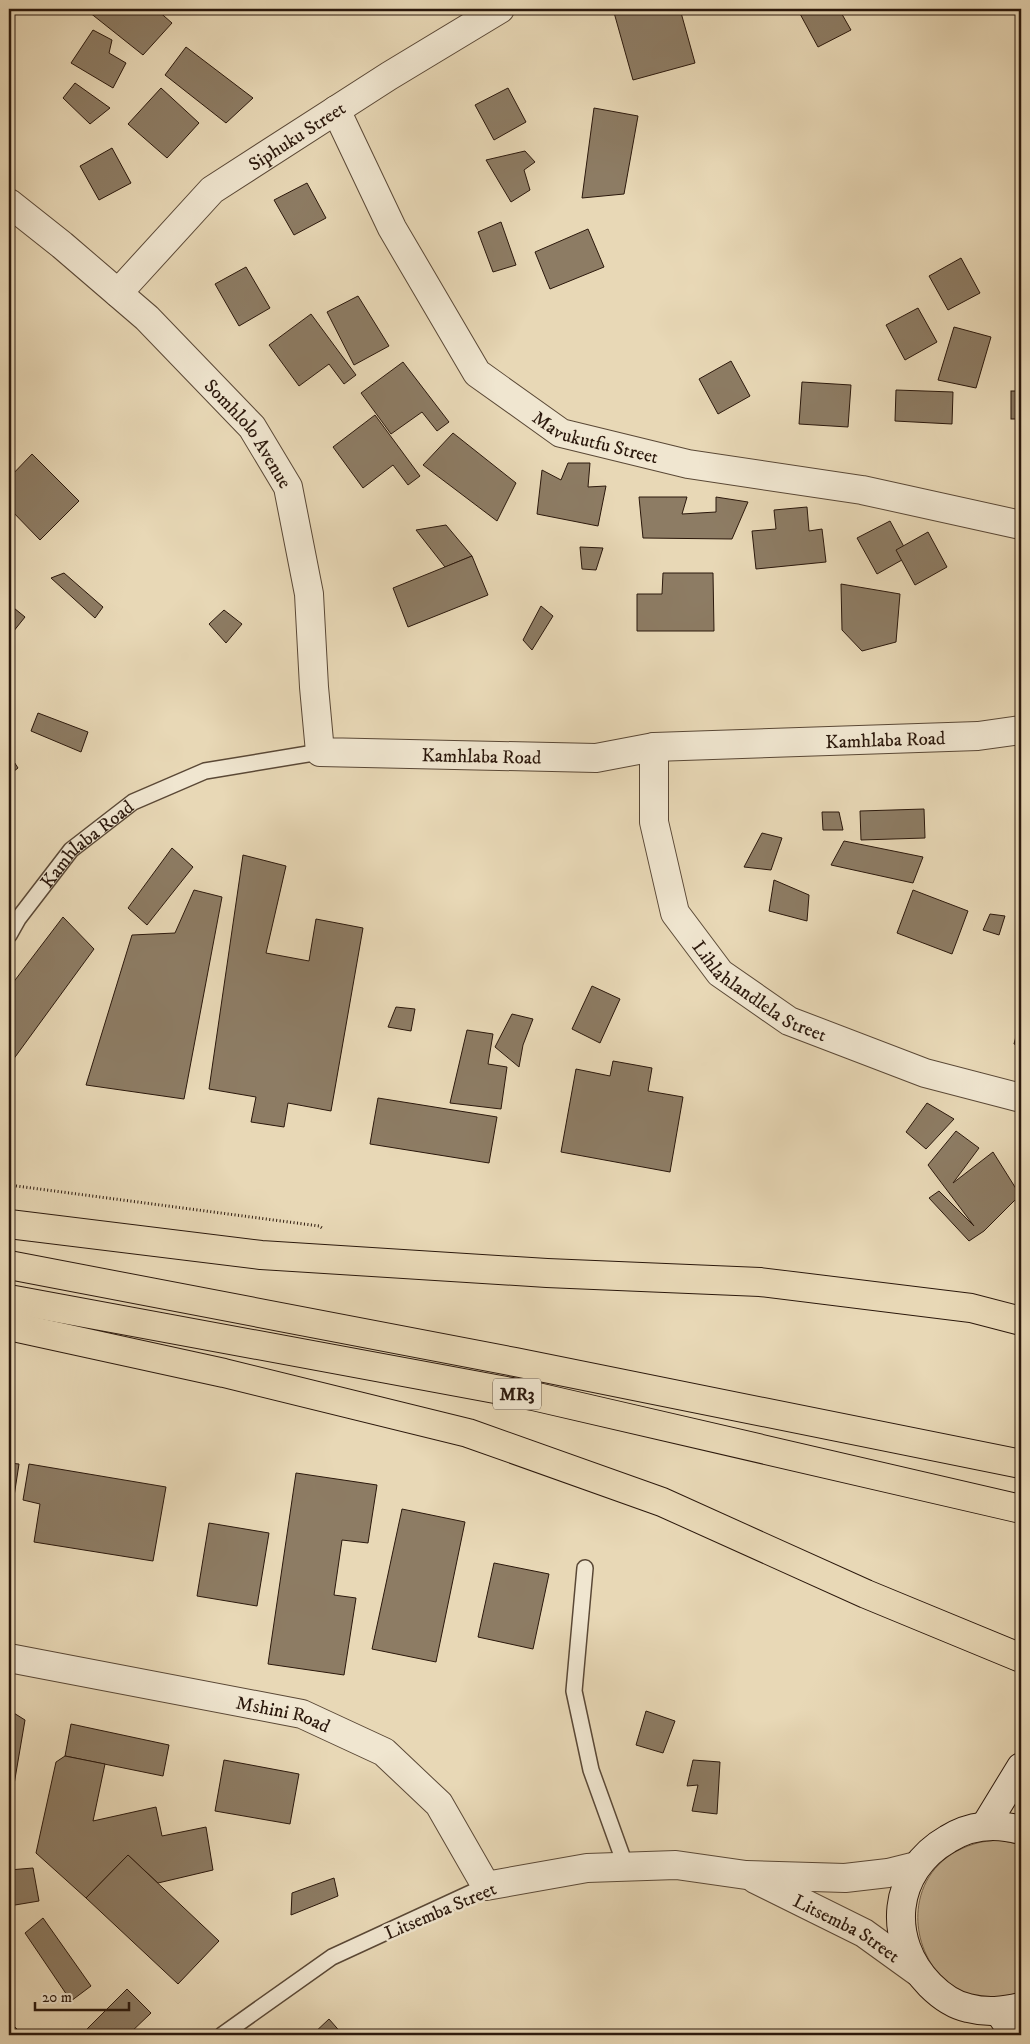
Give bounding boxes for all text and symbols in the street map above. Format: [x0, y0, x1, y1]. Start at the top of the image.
street label: Siphuku Street [244, 97, 350, 177]
street label: Somhlolo Avenue [199, 375, 296, 493]
street label: Mavukutfu Street [528, 406, 661, 469]
street label: Kamhlaba Road [825, 727, 946, 754]
street label: Kamhlaba Road [421, 744, 542, 770]
street label: Kamhlaba Road [36, 795, 139, 893]
street label: Lihlahlandlela Street [687, 936, 829, 1047]
road number: MR3 [493, 1378, 541, 1410]
street label: Mshini Road [234, 1692, 334, 1739]
street label: Litsemba Street [381, 1878, 500, 1945]
street label: Litsemba Street [789, 1890, 904, 1968]
scale bar [35, 1979, 129, 2011]
text: 20 m [42, 1988, 72, 2007]

